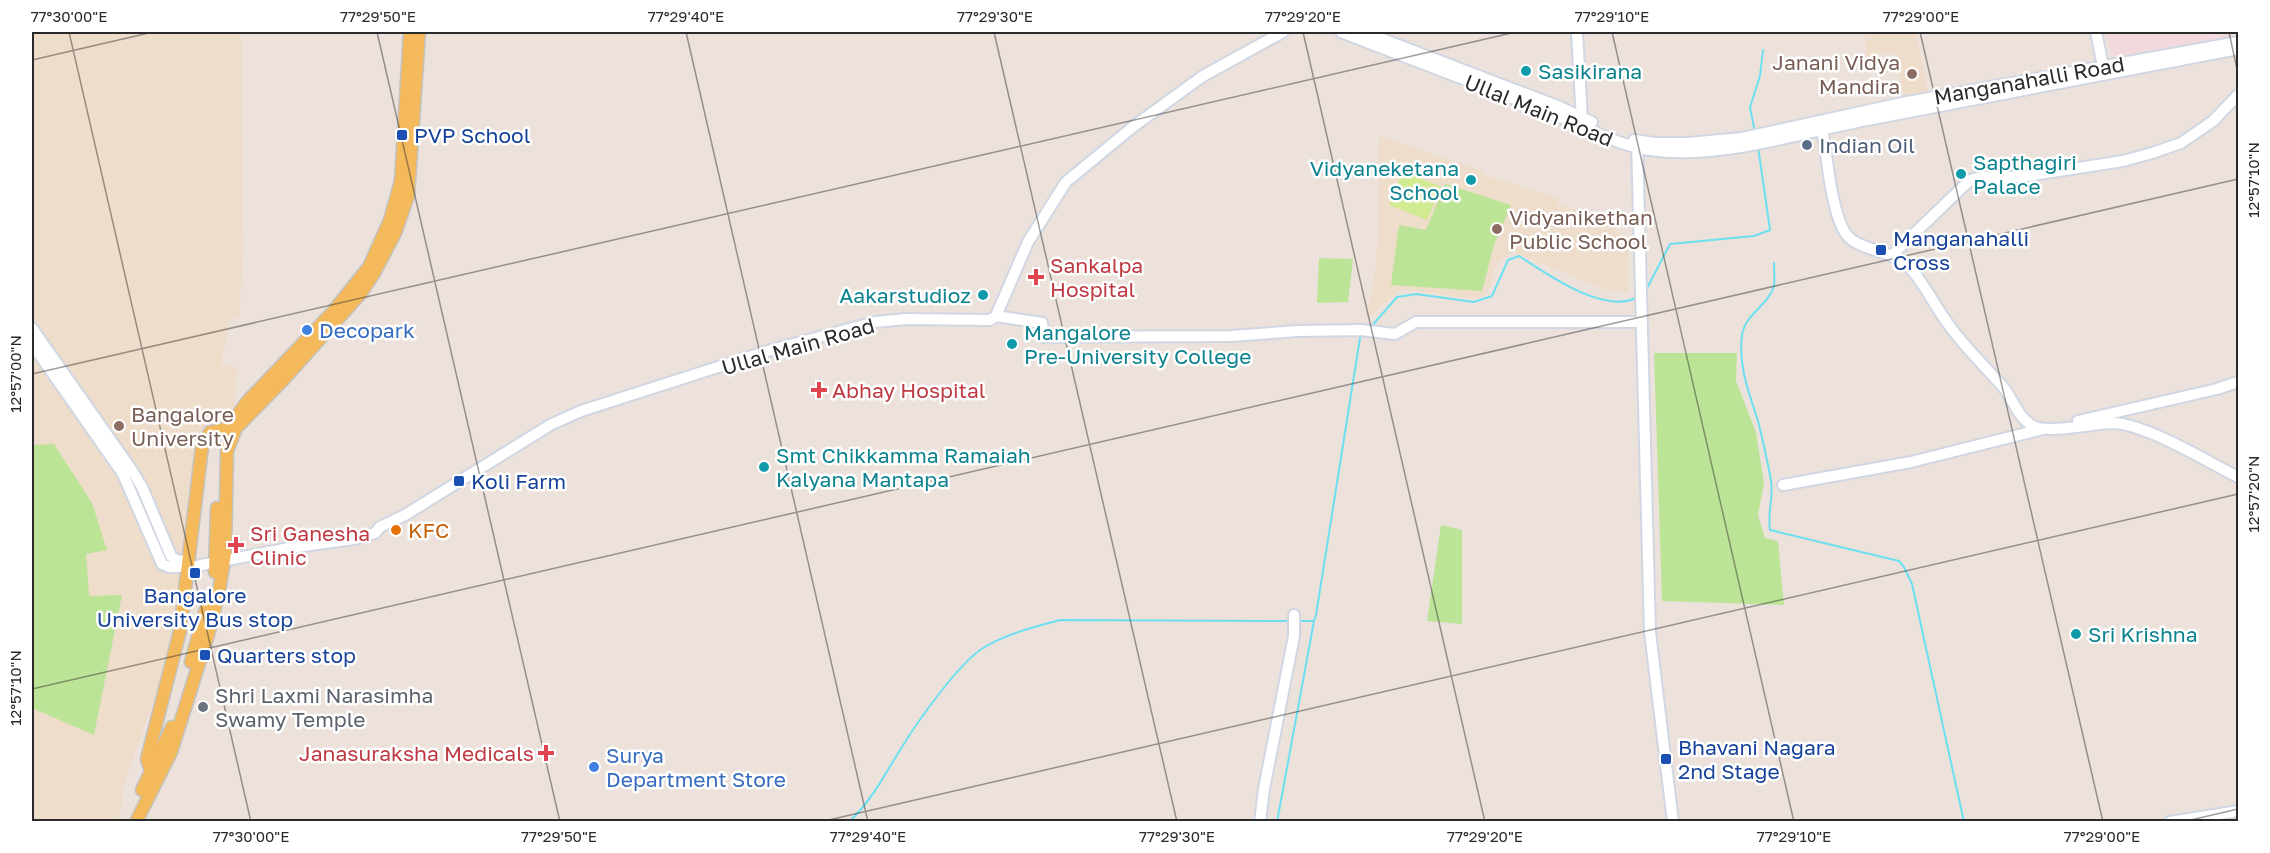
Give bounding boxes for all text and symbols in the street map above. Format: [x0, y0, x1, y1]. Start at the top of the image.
text: 77°30'00"E [31, 7, 107, 25]
text: 77°29'50"E [340, 7, 416, 25]
text: 77°29'40"E [648, 7, 724, 25]
text: 77°29'30"E [957, 7, 1033, 25]
text: 77°29'20"E [1265, 7, 1341, 25]
text: 77°29'10"E [1575, 7, 1649, 25]
text: 77°29'00"E [1883, 7, 1959, 25]
place label: Janani Vidya Mandira [1772, 49, 1900, 99]
street label: Manganahalli Road [1932, 50, 2126, 110]
place label: Sasikirana [1538, 58, 1642, 84]
marker: Sasikirana [1519, 64, 1533, 78]
marker: Janani Vidya Mandira [1905, 67, 1919, 81]
street label: Ullal Main Road [1461, 68, 1617, 152]
place label: PVP School [414, 122, 530, 148]
marker: PVP School [395, 128, 409, 142]
place label: Indian Oil [1819, 132, 1915, 158]
marker: Indian Oil [1800, 138, 1814, 152]
text: 12°57'10"N [2244, 142, 2262, 218]
place label: Sapthagiri Palace [1973, 149, 2077, 199]
place label: Vidyaneketana School [1310, 155, 1459, 205]
marker: Sapthagiri Palace [1954, 167, 1968, 181]
marker: Vidyaneketana School [1464, 173, 1478, 187]
place label: Vidyanikethan Public School [1509, 204, 1653, 254]
marker: Vidyanikethan Public School [1490, 222, 1504, 236]
place label: Manganahalli Cross [1893, 225, 2029, 275]
marker: Manganahalli Cross [1874, 243, 1888, 257]
place label: Sankalpa Hospital [1050, 252, 1143, 302]
marker: Sankalpa Hospital [1027, 268, 1045, 286]
place label: Aakarstudioz [839, 282, 971, 308]
marker: Aakarstudioz [976, 288, 990, 302]
street label: Ullal Main Road [719, 312, 877, 380]
place label: Decopark [319, 317, 415, 343]
place label: Mangalore Pre-University College [1024, 319, 1251, 369]
marker: Decopark [300, 323, 314, 337]
text: 12°57'00"N [6, 335, 24, 413]
marker: Mangalore Pre-University College [1005, 337, 1019, 351]
place label: Abhay Hospital [832, 377, 986, 403]
marker: Abhay Hospital [810, 381, 828, 399]
place label: Bangalore University [131, 401, 234, 451]
marker: Bangalore University [112, 419, 126, 433]
place label: Smt Chikkamma Ramaiah Kalyana Mantapa [776, 442, 1031, 492]
text: 12°57'20"N [2244, 455, 2262, 533]
marker: Smt Chikkamma Ramaiah Kalyana Mantapa [757, 460, 771, 474]
place label: Koli Farm [471, 468, 566, 494]
marker: Koli Farm [452, 474, 466, 488]
place label: KFC [408, 517, 449, 543]
place label: Sri Ganesha Clinic [250, 520, 370, 570]
marker: KFC [389, 523, 403, 537]
marker: Sri Ganesha Clinic [227, 536, 245, 554]
marker: Bangalore University Bus stop [188, 566, 202, 580]
place label: Bangalore University Bus stop [97, 582, 293, 632]
place label: Sri Krishna [2088, 621, 2198, 647]
marker: Sri Krishna [2069, 627, 2083, 641]
place label: Quarters stop [217, 642, 356, 668]
marker: Quarters stop [198, 648, 212, 662]
text: 12°57'10"N [6, 650, 24, 726]
place label: Shri Laxmi Narasimha Swamy Temple [215, 682, 433, 732]
marker: Shri Laxmi Narasimha Swamy Temple [196, 700, 210, 714]
place label: Bhavani Nagara 2nd Stage [1678, 734, 1836, 784]
place label: Janasuraksha Medicals [299, 740, 534, 766]
place label: Surya Department Store [606, 742, 786, 792]
marker: Janasuraksha Medicals [539, 746, 553, 760]
marker: Bhavani Nagara 2nd Stage [1659, 752, 1673, 766]
marker: Surya Department Store [587, 760, 601, 774]
text: 77°30'00"E [213, 827, 289, 845]
text: 77°29'50"E [521, 827, 597, 845]
text: 77°29'40"E [830, 827, 906, 845]
text: 77°29'30"E [1139, 827, 1215, 845]
text: 77°29'20"E [1447, 827, 1523, 845]
text: 77°29'10"E [1757, 827, 1831, 845]
text: 77°29'00"E [2064, 827, 2140, 845]

